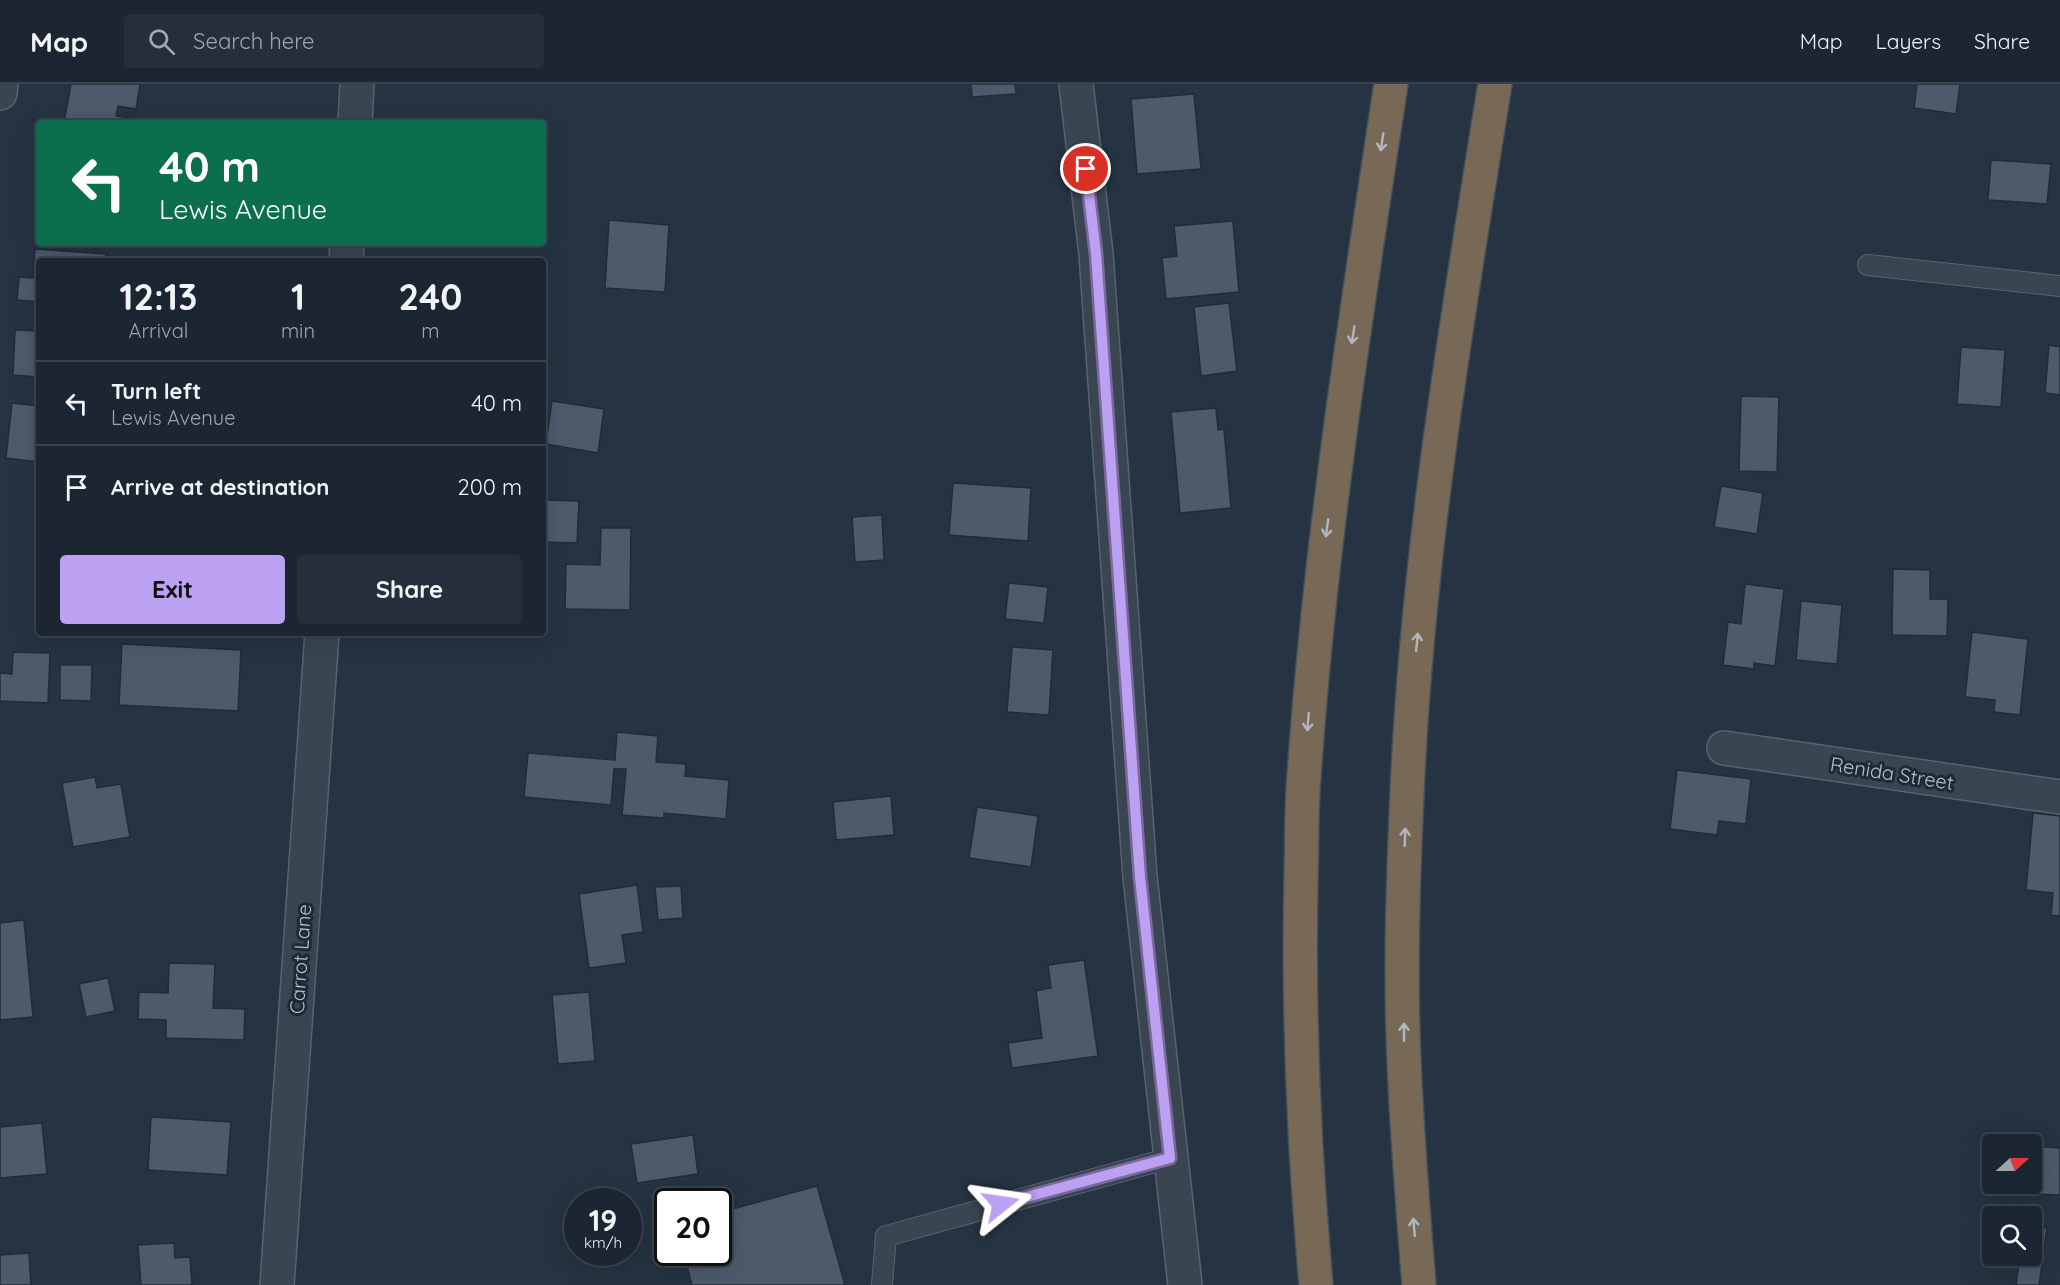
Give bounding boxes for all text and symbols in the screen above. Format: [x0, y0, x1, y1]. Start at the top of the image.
search box [124, 14, 544, 68]
text: Map [30, 24, 88, 59]
icon: search [145, 25, 178, 58]
text: Search here [193, 27, 315, 55]
text: Map [1800, 28, 1843, 54]
text: Layers [1876, 28, 1941, 54]
text: Share [1974, 28, 2030, 54]
one-way arrow [1376, 131, 1387, 151]
text: 40 m [159, 140, 260, 193]
pin [1060, 143, 1111, 194]
icon: left [60, 144, 138, 222]
icon: arrive [1069, 152, 1102, 185]
text: Lewis Avenue [159, 192, 327, 226]
text: 12:13 [120, 274, 197, 319]
text: 1 [291, 274, 305, 319]
text: 240 [399, 274, 462, 319]
text: Arrival [128, 318, 188, 343]
text: min [281, 318, 315, 343]
text: m [421, 318, 440, 343]
one-way arrow [1347, 324, 1358, 344]
text: Turn left [111, 377, 201, 405]
icon: left [60, 387, 93, 420]
text: 40 m [471, 389, 522, 417]
text: Lewis Avenue [111, 405, 236, 430]
icon: arrive [60, 471, 93, 504]
text: Arrive at destination [111, 473, 329, 501]
text: 200 m [458, 473, 522, 501]
one-way arrow [1321, 518, 1332, 537]
button: Exit [60, 555, 285, 624]
button: Share [297, 555, 522, 624]
one-way arrow [1412, 633, 1423, 653]
one-way arrow [1302, 712, 1313, 731]
street label: Renida Street [1828, 751, 1956, 795]
one-way arrow [1400, 828, 1411, 848]
street label: Carrot Lane [284, 903, 316, 1015]
one-way arrow [1398, 1022, 1410, 1042]
north arrow [1982, 1134, 2042, 1194]
map controls [1982, 1134, 2042, 1266]
position arrow [969, 1172, 1033, 1236]
speed limit sign: 20 [654, 1188, 732, 1266]
text: 19 [589, 1201, 617, 1239]
button: search [1982, 1206, 2042, 1266]
one-way arrow [1408, 1217, 1419, 1237]
text: km/h [584, 1233, 622, 1252]

